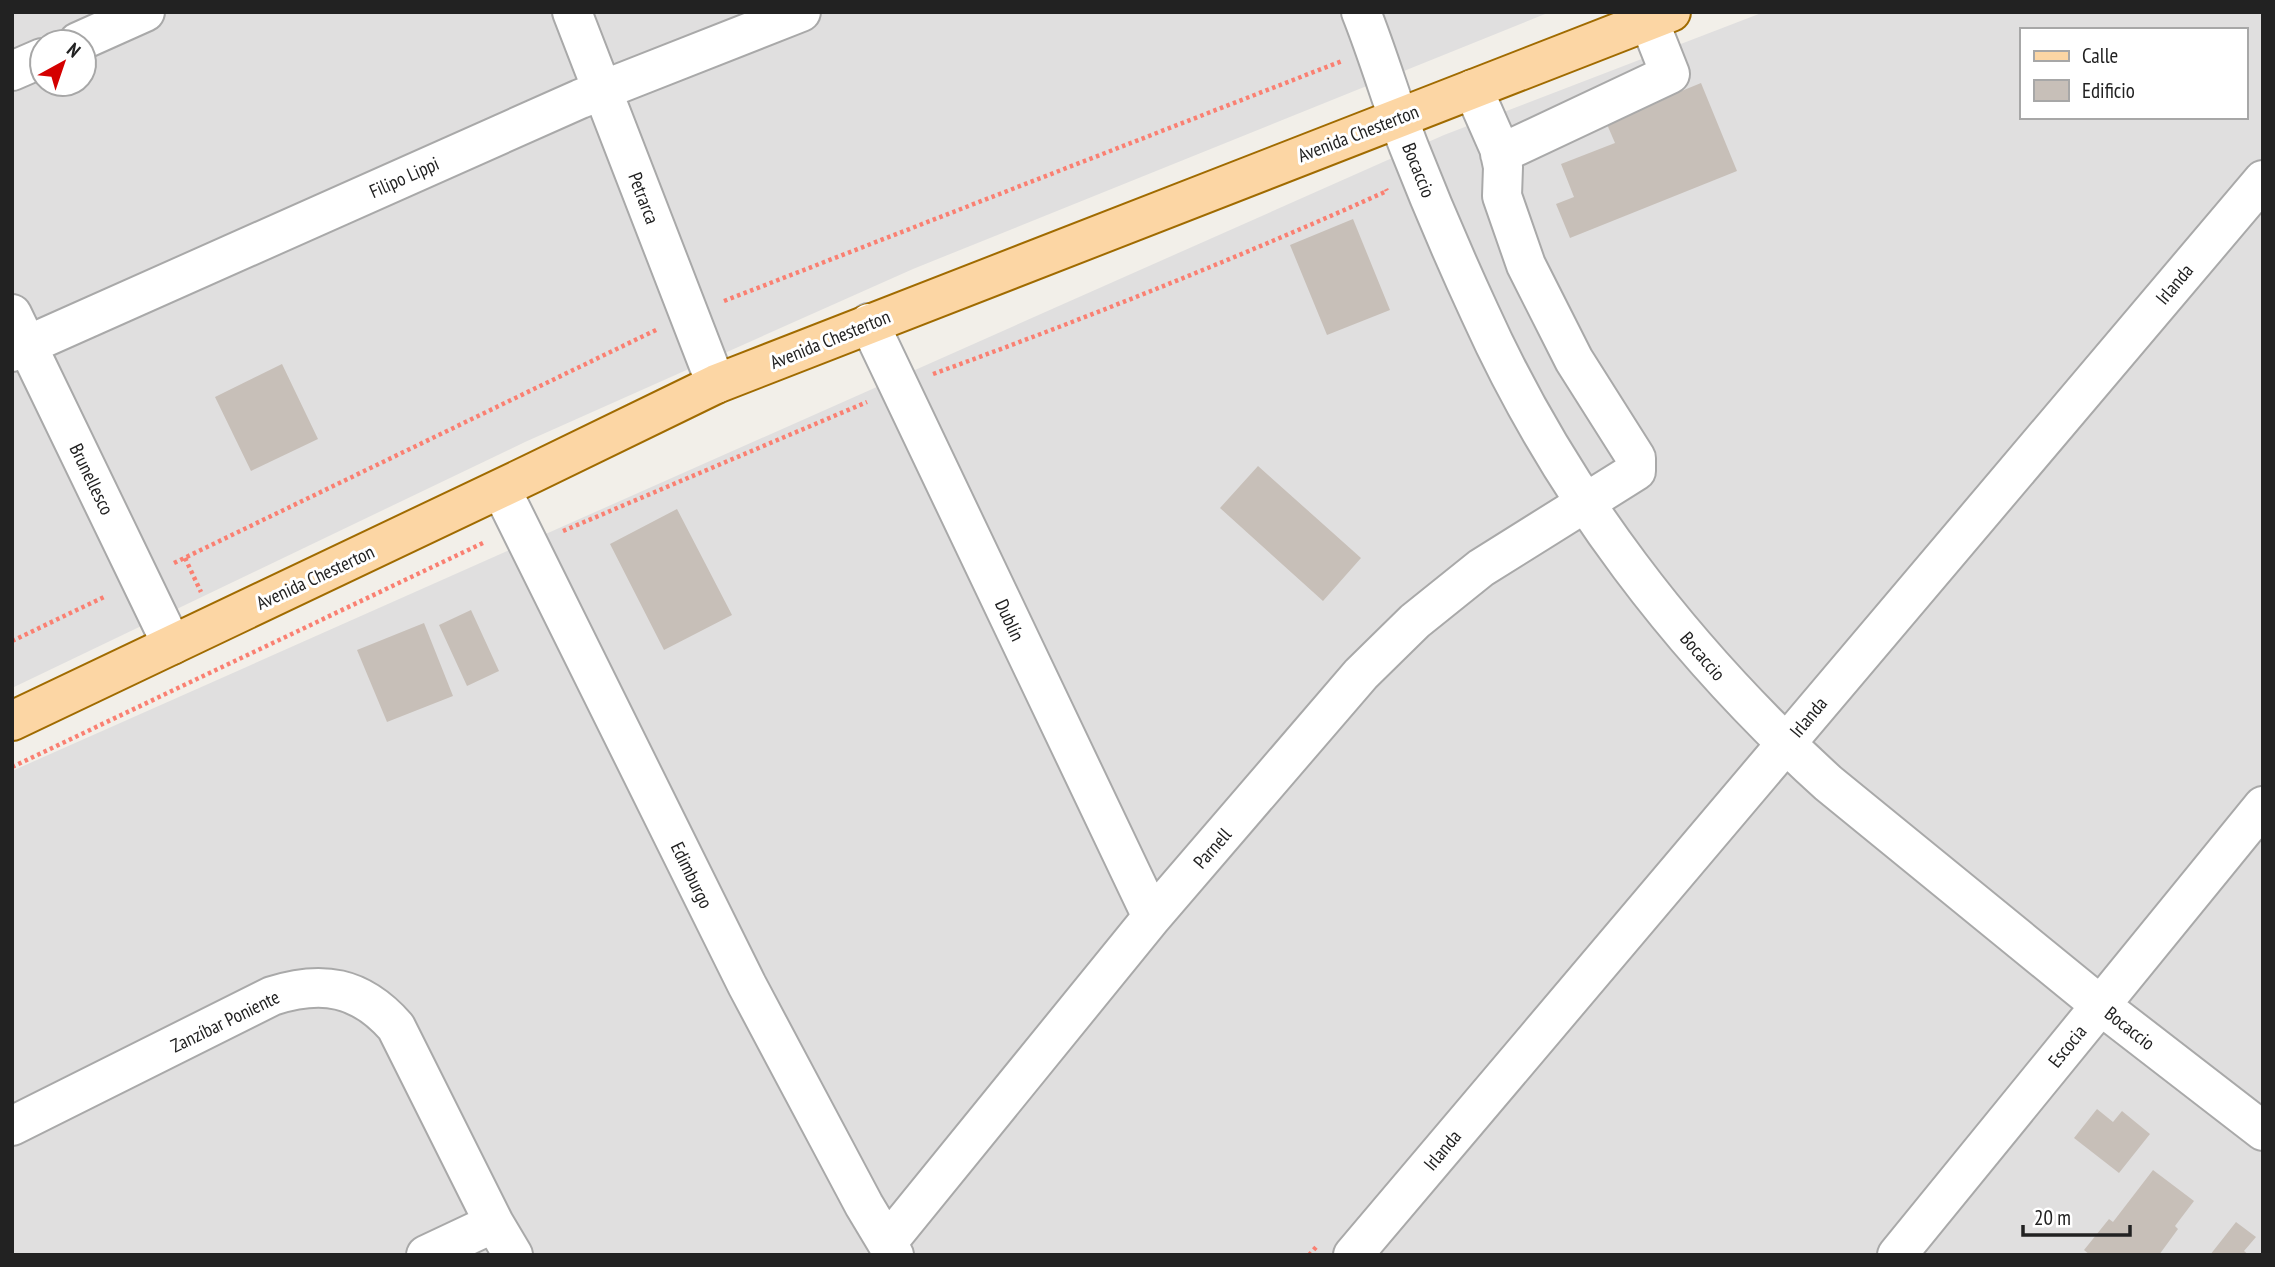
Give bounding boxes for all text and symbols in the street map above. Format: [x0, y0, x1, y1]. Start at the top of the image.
north arrow [28, 28, 98, 98]
legend [2020, 28, 2247, 119]
text: N [62, 37, 86, 62]
text: Calle [2082, 42, 2118, 69]
text: Edificio [2082, 77, 2135, 104]
street label: Avenida Chesterton [1294, 99, 1422, 167]
street label: Bocaccio [1397, 139, 1441, 201]
street label: Filipo Lippi [365, 151, 443, 203]
street label: Petrarca [623, 169, 665, 227]
street label: Irlanda [2150, 259, 2198, 309]
street label: Avenida Chesterton [766, 304, 894, 374]
street label: Brunellesco [64, 439, 120, 519]
street label: Avenida Chesterton [252, 539, 378, 615]
street label: Dublín [990, 595, 1030, 645]
street label: Bocaccio [1675, 627, 1731, 685]
street label: Irlanda [1784, 692, 1832, 742]
street label: Parnell [1188, 822, 1236, 873]
street label: Edimburgo [666, 838, 718, 912]
street label: Zanzíbar Poniente [167, 984, 283, 1058]
street label: Bocaccio [2100, 1001, 2160, 1055]
street label: Escocia [2043, 1020, 2091, 1072]
street label: Irlanda [1418, 1125, 1466, 1175]
scale bar [2023, 1194, 2130, 1238]
text: 20 m [2034, 1204, 2071, 1231]

